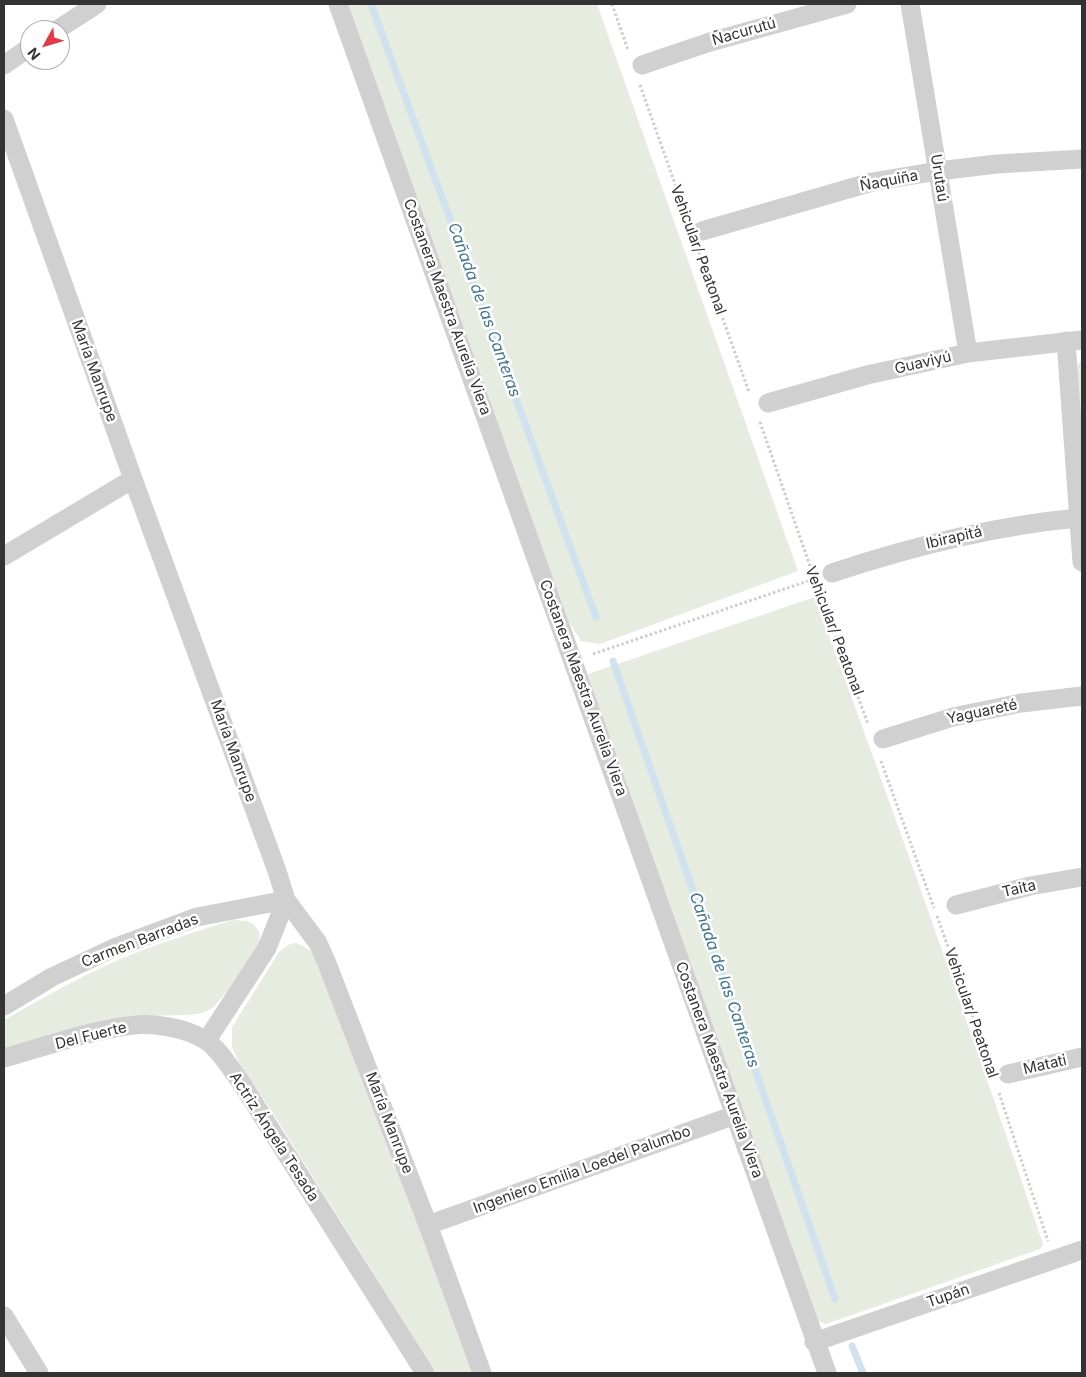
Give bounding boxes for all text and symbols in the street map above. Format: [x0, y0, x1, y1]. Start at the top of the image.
street label: Ñacurutú [710, 14, 778, 50]
north arrow [20, 20, 70, 70]
text: N [24, 45, 44, 64]
street label: Urutaú [926, 153, 952, 203]
street label: Ñaquiña [858, 167, 920, 195]
street label: Vehicular/ Peatonal [666, 183, 730, 317]
street label: Costanera Maestra Aurelia Viera [399, 196, 495, 418]
water label: Cañada de las Canteras [443, 220, 525, 400]
street label: María Manrupe [67, 317, 121, 425]
street label: Guaviyú [893, 348, 953, 378]
street label: Ibirapitá [924, 523, 984, 553]
street label: Vehicular/ Peatonal [801, 564, 867, 698]
street label: Costanera Maestra Aurelia Viera [535, 577, 631, 799]
street label: Yaguareté [945, 696, 1019, 728]
street label: María Manrupe [206, 697, 260, 805]
street label: Taita [1000, 876, 1038, 902]
water label: Cañada de las Canteras [685, 890, 763, 1070]
street label: Carmen Barradas [79, 910, 201, 972]
street label: Vehicular/ Peatonal [940, 945, 1002, 1081]
street label: Costanera Maestra Aurelia Viera [671, 959, 767, 1181]
street label: Del Fuerte [54, 1018, 128, 1054]
street label: Matati [1022, 1051, 1068, 1079]
street label: Actriz Ángela Tesada [225, 1069, 323, 1205]
street label: María Manrupe [361, 1070, 417, 1176]
street label: Ingeniero Emilia Loedel Palumbo [471, 1122, 693, 1218]
street label: Tupán [924, 1280, 972, 1312]

